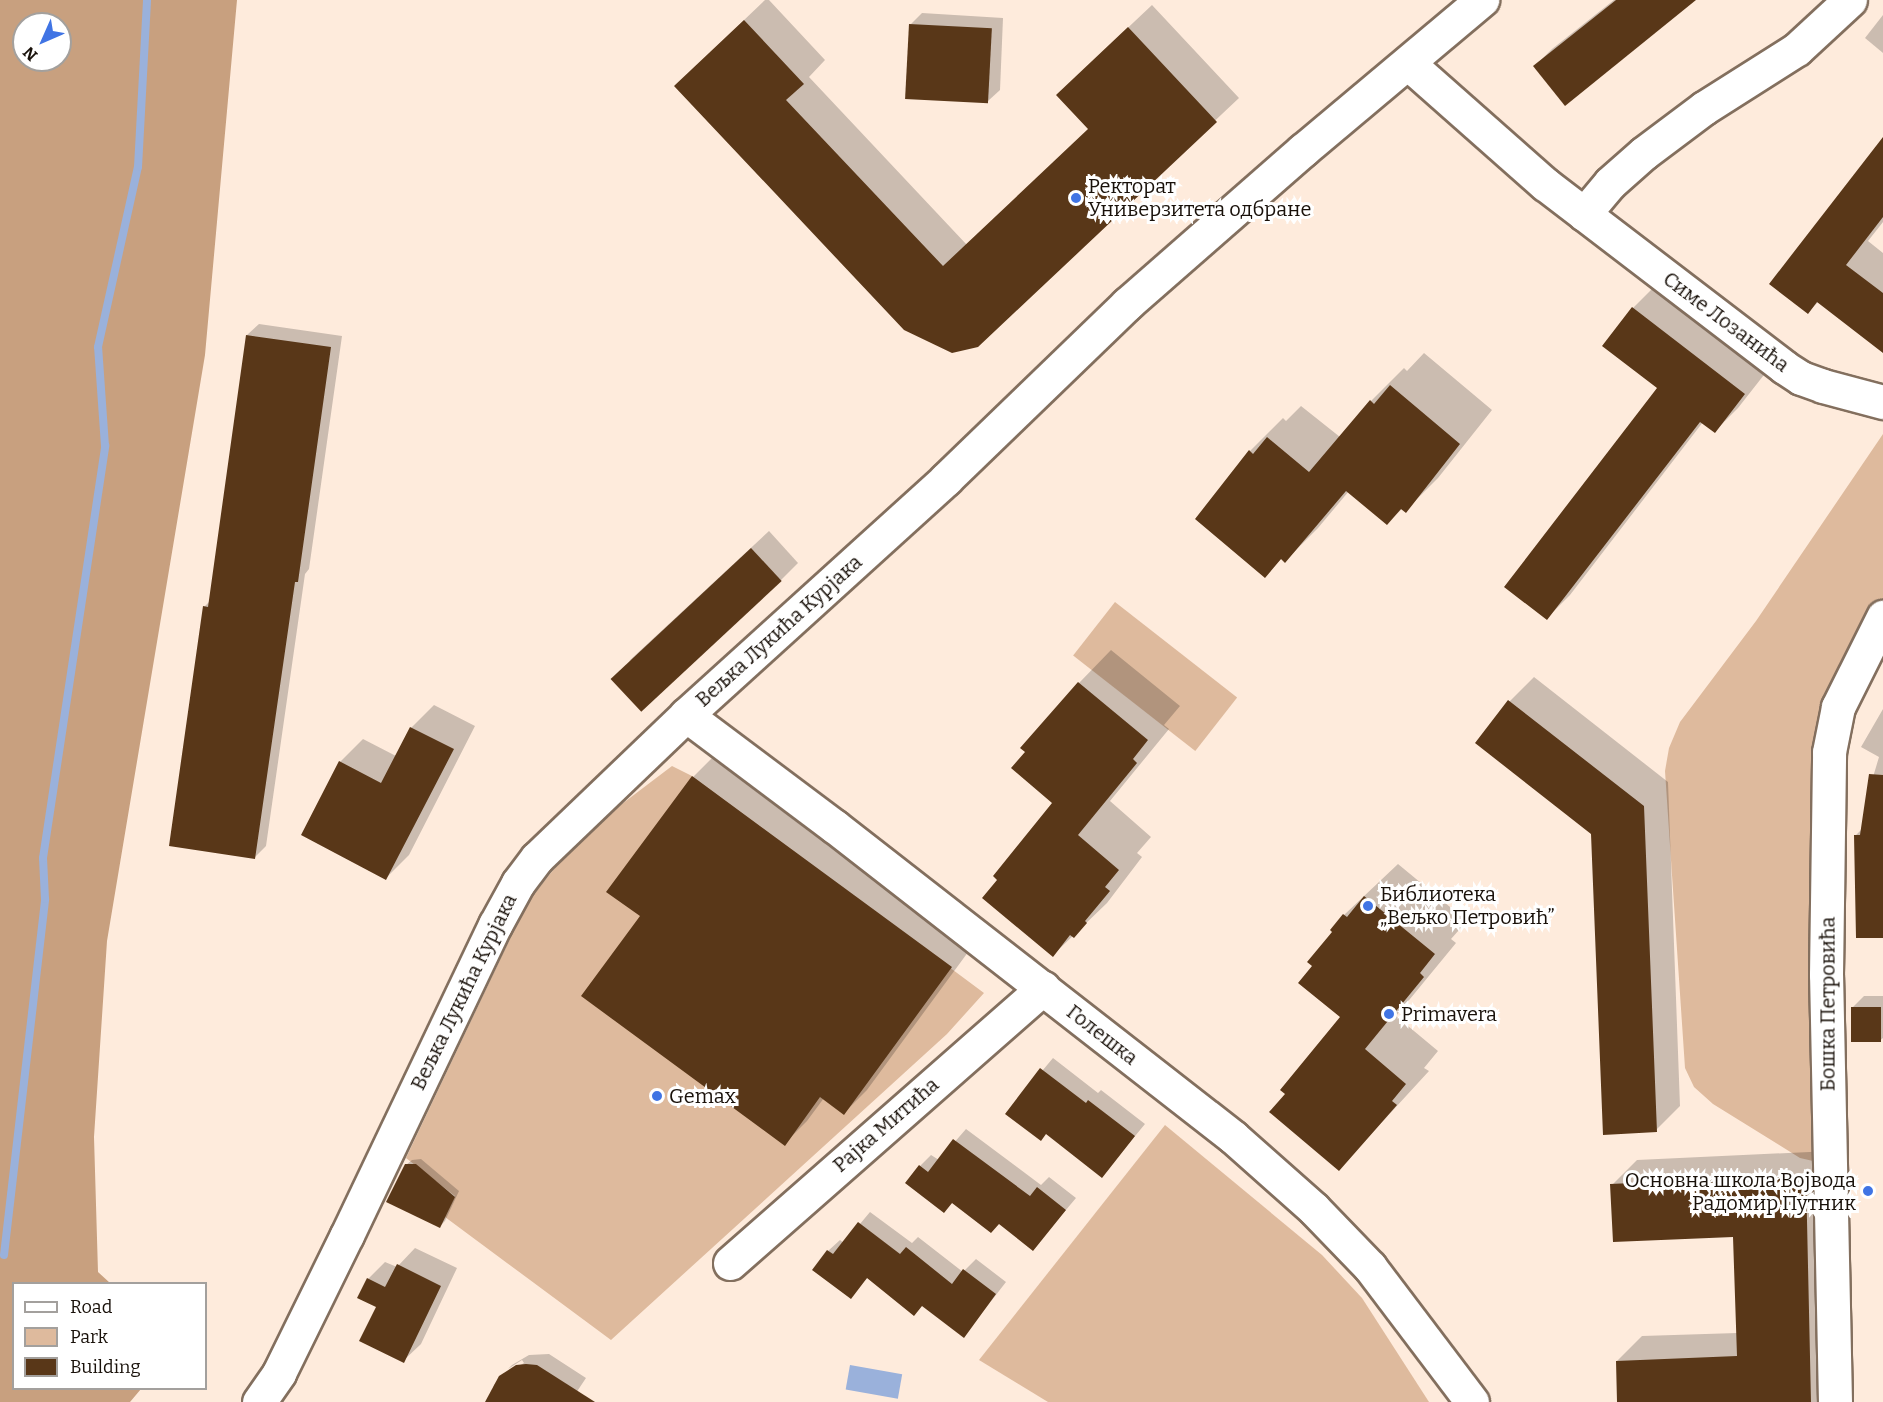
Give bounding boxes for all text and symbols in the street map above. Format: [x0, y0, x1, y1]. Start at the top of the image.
north arrow [12, 12, 72, 72]
text: N [19, 43, 41, 65]
place label: Ректорат Универзитета одбране [1088, 174, 1311, 221]
marker: Ректорат Универзитета одбране [1069, 191, 1083, 205]
street label: Симе Лозанића [1658, 267, 1794, 377]
street label: Вељка Лукића Курјака [691, 550, 867, 712]
place label: Библиотека „Вељко Петровић” [1380, 882, 1554, 929]
street label: Вељка Лукића Курјака [406, 890, 522, 1094]
marker: Библиотека „Вељко Петровић” [1361, 899, 1375, 913]
street label: Бошка Петровића [1816, 917, 1840, 1091]
street label: Голешка [1062, 1000, 1142, 1070]
place label: Primavera [1401, 1002, 1497, 1026]
marker: Primavera [1382, 1007, 1396, 1021]
street label: Рајка Митића [828, 1073, 944, 1177]
place label: Gemax [669, 1084, 736, 1108]
marker: Gemax [650, 1089, 664, 1103]
place label: Основна школа Војвода Радомир Путник [1625, 1168, 1856, 1215]
marker: Основна школа Војвода Радомир Путник [1861, 1184, 1875, 1198]
legend [12, 1282, 207, 1390]
text: Road [70, 1296, 112, 1318]
text: Park [70, 1326, 108, 1348]
text: Building [70, 1356, 141, 1378]

